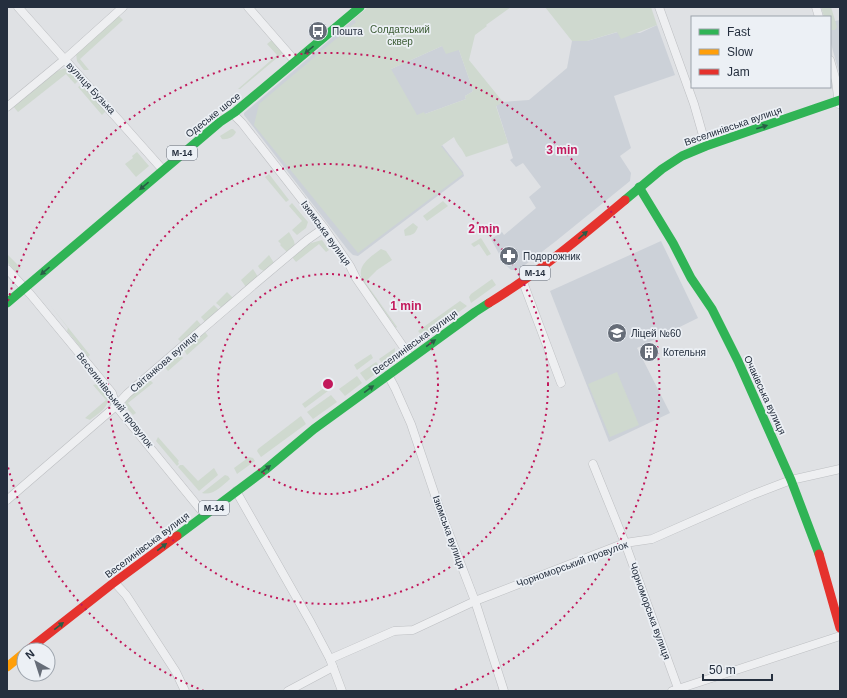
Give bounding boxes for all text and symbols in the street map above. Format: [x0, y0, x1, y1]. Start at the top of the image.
legend [691, 16, 831, 88]
bus stop icon: Пошта [307, 20, 329, 42]
park label: Солдатський сквер [370, 24, 430, 47]
text: Fast [727, 25, 751, 39]
place label: Пошта [332, 26, 363, 37]
text: Slow [727, 45, 753, 59]
one-way arrow [303, 46, 314, 55]
street label: вулиця Бузька [64, 60, 118, 116]
text: Jam [727, 65, 750, 79]
street label: Одеське шосе [184, 90, 243, 140]
street label: Веселинівська вулиця [683, 104, 783, 148]
one-way arrow [756, 124, 768, 130]
text: 3 min [546, 143, 578, 157]
road number: М-14 [167, 146, 197, 160]
one-way arrow [138, 182, 149, 191]
street label: Ізюмська вулиця [299, 199, 353, 267]
text: 2 min [468, 222, 500, 236]
one-way arrow [577, 231, 588, 240]
pharmacy icon: Подорожник [498, 245, 520, 267]
place label: Подорожник [523, 251, 581, 262]
one-way arrow [39, 266, 50, 275]
road number: М-14 [520, 266, 550, 280]
text: 1 min [390, 299, 422, 313]
street label: Веселинівська вулиця [370, 307, 460, 377]
school or university icon: Ліцей №60 [606, 322, 628, 344]
place label: Ліцей №60 [631, 328, 682, 339]
street label: Світанкова вулиця [128, 330, 200, 394]
one-way arrow [426, 339, 437, 347]
building icon: Котельня [638, 341, 660, 363]
place label: Котельня [663, 347, 706, 358]
street label: Веселинівський провулок [74, 350, 156, 450]
street label: Очаківська вулиця [742, 354, 788, 436]
centre of rings [321, 377, 335, 391]
one-way arrow [363, 385, 374, 393]
one-way arrow [261, 465, 272, 473]
street label: Ізюмська вулиця [431, 494, 467, 570]
road number: М-14 [199, 501, 229, 515]
street label: Веселинівська вулиця [103, 510, 191, 580]
street label: Чорноморський провулок [515, 538, 630, 589]
one-way arrow [157, 543, 168, 551]
street label: Чорноморська вулиця [627, 561, 673, 661]
one-way arrow [54, 622, 65, 630]
north arrow [16, 642, 56, 682]
text: N [23, 647, 37, 661]
scale bar [703, 656, 772, 682]
text: 50 m [709, 663, 736, 677]

